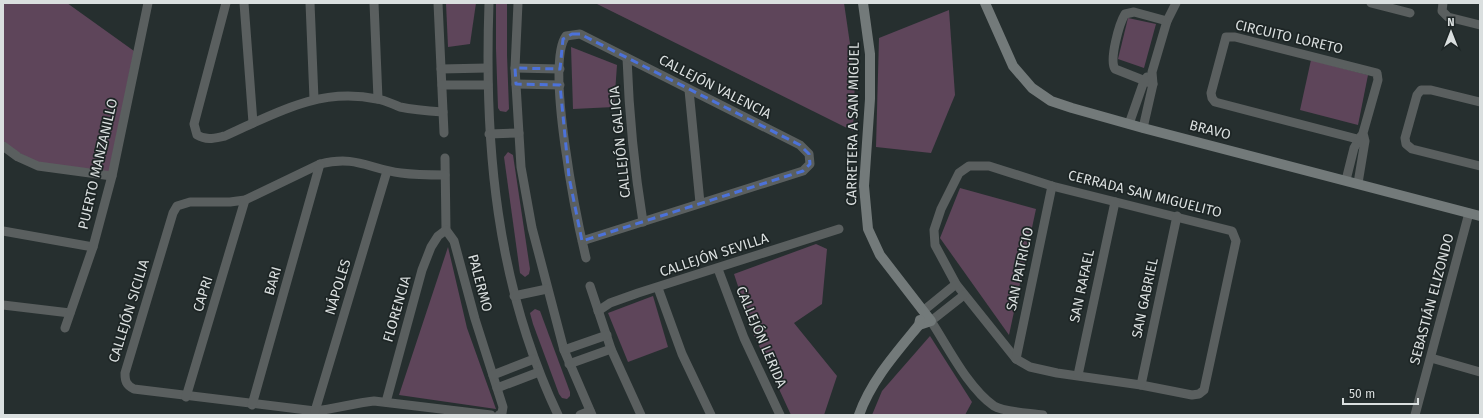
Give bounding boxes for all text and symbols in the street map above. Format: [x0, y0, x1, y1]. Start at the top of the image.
north arrow [1431, 12, 1471, 52]
street label: CIRCUITO LORETO [1234, 16, 1344, 58]
text: N [1447, 16, 1455, 29]
street label: CARRETERA A SAN MIGUEL [843, 42, 863, 206]
street label: CALLEJÓN VALENCIA [656, 50, 775, 123]
street label: CALLEJÓN GALICIA [605, 85, 634, 199]
street label: PUERTO MANZANILLO [75, 97, 121, 231]
street label: BRAVO [1187, 117, 1233, 143]
street label: CERRADA SAN MIGUELITO [1066, 167, 1224, 221]
street label: SAN PATRICIO [1003, 226, 1037, 312]
street label: CALLEJÓN SEVILLA [657, 228, 771, 281]
street label: SEBASTIÁN ELIZONDO [1405, 231, 1458, 366]
street label: SAN RAFAEL [1066, 248, 1098, 324]
street label: PALERMO [464, 252, 496, 314]
street label: NÁPOLES [321, 256, 355, 317]
street label: SAN GABRIEL [1128, 256, 1162, 340]
street label: CALLEJÓN SICILIA [104, 257, 153, 365]
street label: BARI [261, 265, 285, 297]
street label: CAPRI [190, 274, 216, 314]
street label: FLORENCIA [379, 274, 415, 344]
street label: CALLEJÓN LERIDA [732, 283, 791, 390]
scale bar [1343, 380, 1418, 406]
text: 50 m [1349, 387, 1375, 401]

